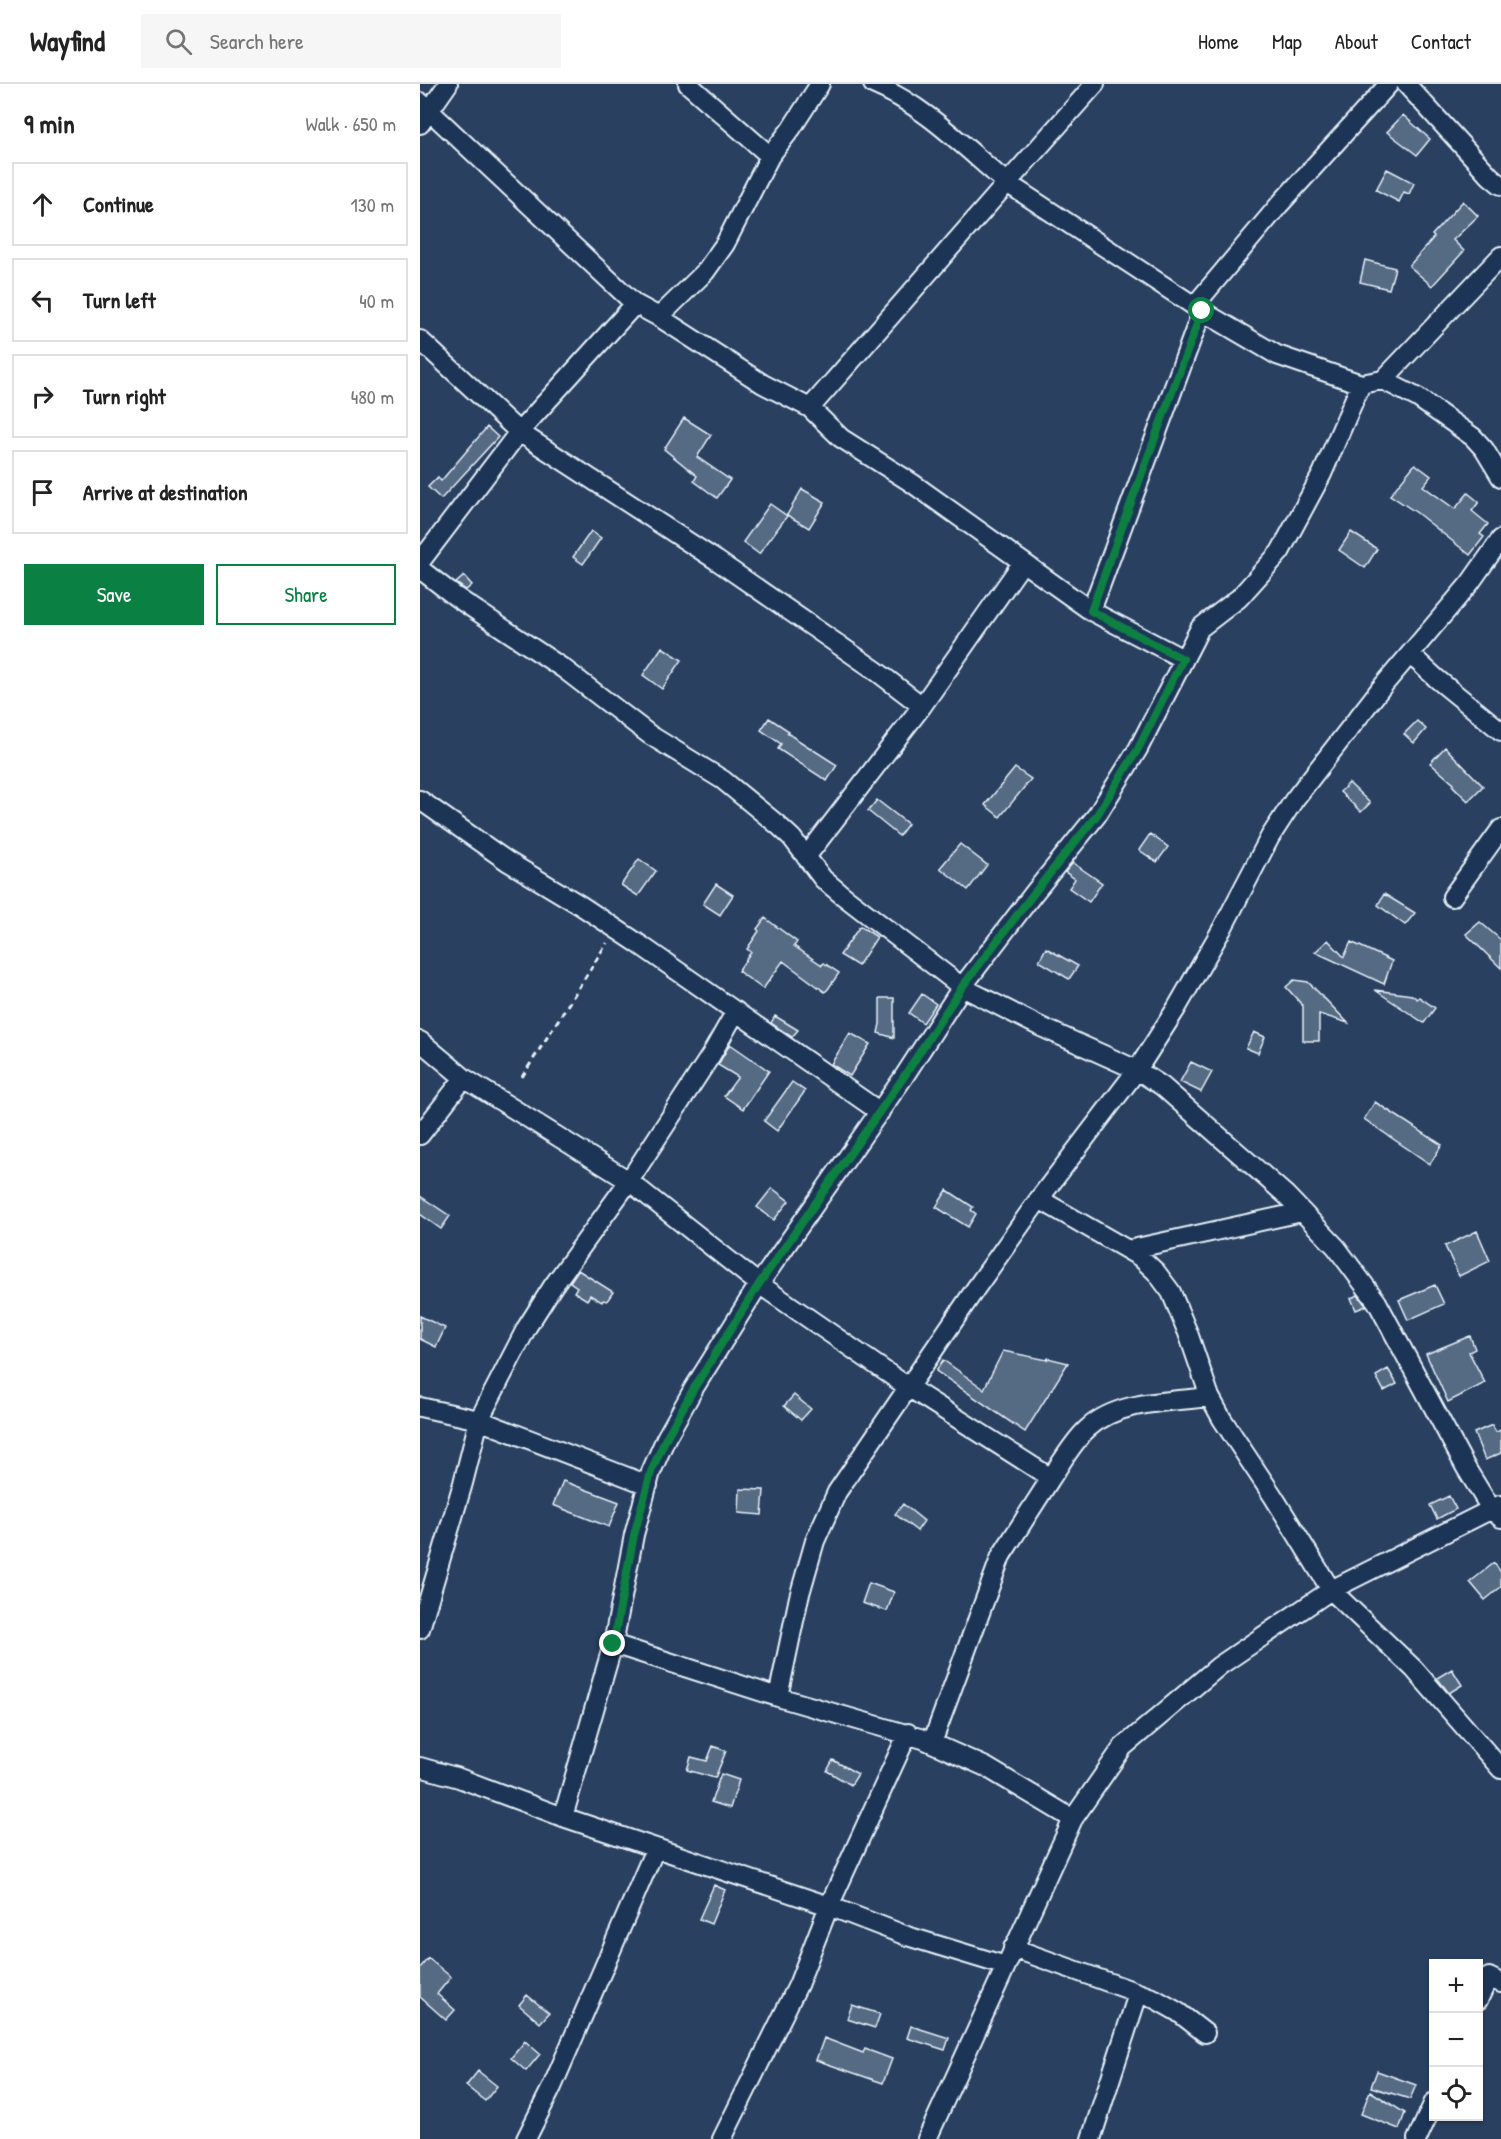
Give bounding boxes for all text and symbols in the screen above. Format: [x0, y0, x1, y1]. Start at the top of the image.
search box [141, 14, 561, 68]
text: Wayfind [30, 22, 105, 60]
icon: search [162, 25, 195, 58]
text: Search here [210, 26, 304, 56]
text: Home [1198, 27, 1239, 56]
text: Map [1272, 27, 1302, 56]
text: About [1335, 27, 1378, 56]
text: Contact [1411, 27, 1471, 56]
text: 9 min [24, 106, 75, 141]
text: Walk · 650 m [305, 110, 396, 137]
icon: ahead [26, 188, 59, 221]
text: Continue [83, 189, 154, 219]
text: 130 m [351, 191, 394, 218]
icon: left [26, 284, 59, 317]
text: Turn left [83, 285, 156, 315]
text: 40 m [359, 287, 394, 314]
route start [1188, 297, 1214, 323]
icon: right [26, 380, 59, 413]
text: Turn right [83, 381, 166, 411]
text: 480 m [351, 383, 394, 410]
icon: arrive [26, 476, 59, 509]
text: Arrive at destination [83, 477, 248, 507]
button: Save [24, 564, 204, 625]
button: Share [216, 564, 396, 625]
route end [599, 1630, 625, 1656]
map controls [1429, 1959, 1483, 2121]
button: + [1429, 1959, 1483, 2013]
button: − [1429, 2013, 1483, 2067]
button: locate [1429, 2067, 1483, 2121]

